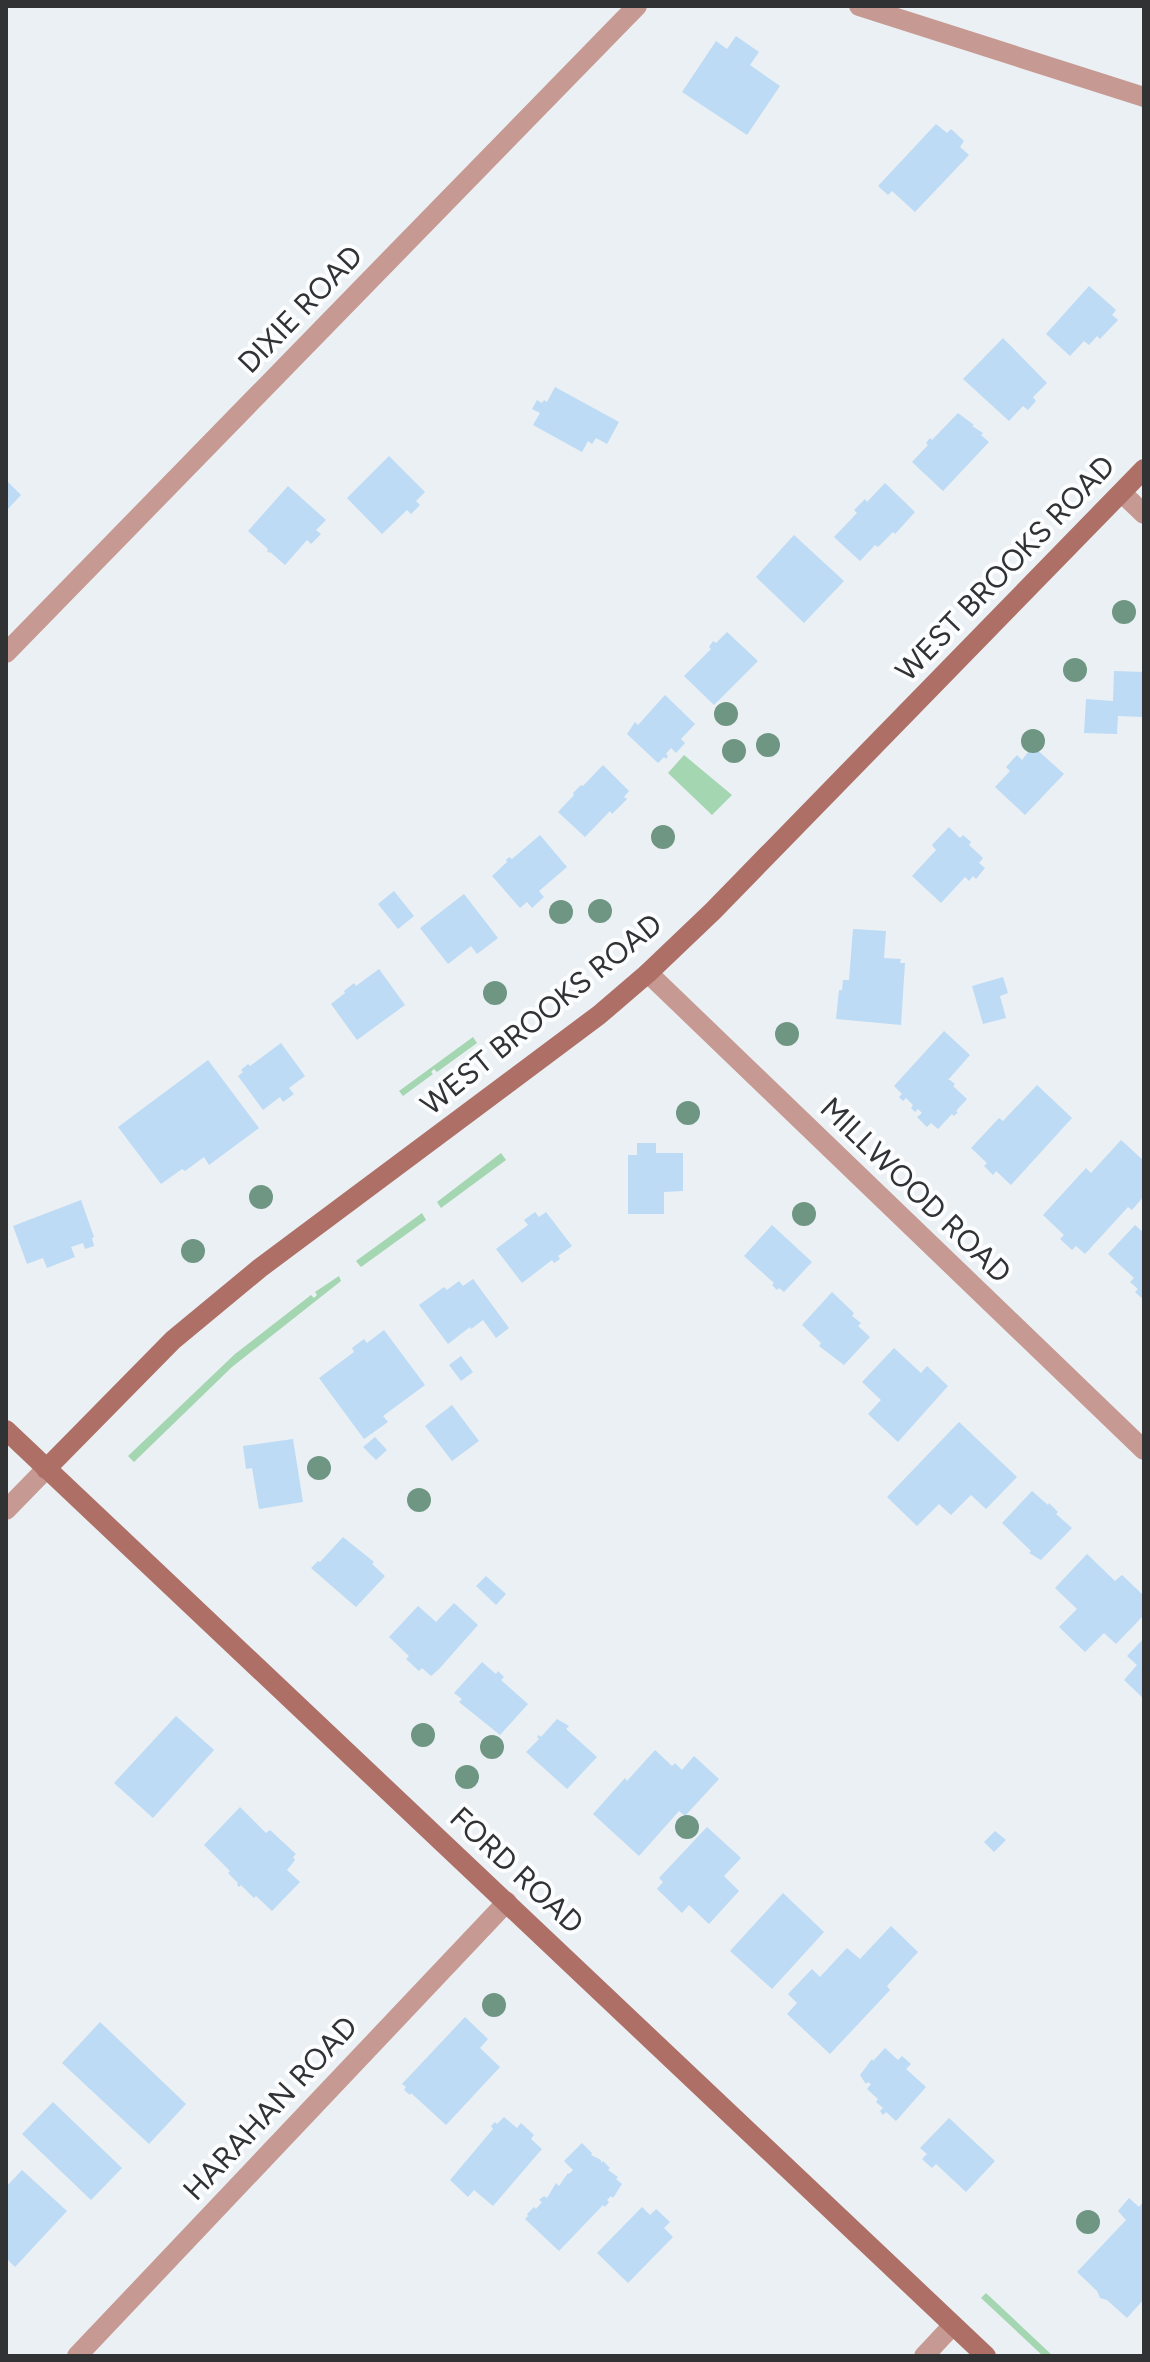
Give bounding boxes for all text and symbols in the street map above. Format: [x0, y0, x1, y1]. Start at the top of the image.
street label: DIXIE ROAD [230, 237, 370, 381]
street label: WEST BROOKS ROAD [888, 447, 1122, 689]
street label: WEST BROOKS ROAD [413, 905, 669, 1123]
street label: MILLWOOD ROAD [813, 1089, 1019, 1291]
street label: FORD ROAD [442, 1799, 592, 1941]
street label: HARAHAN ROAD [175, 2008, 365, 2208]

